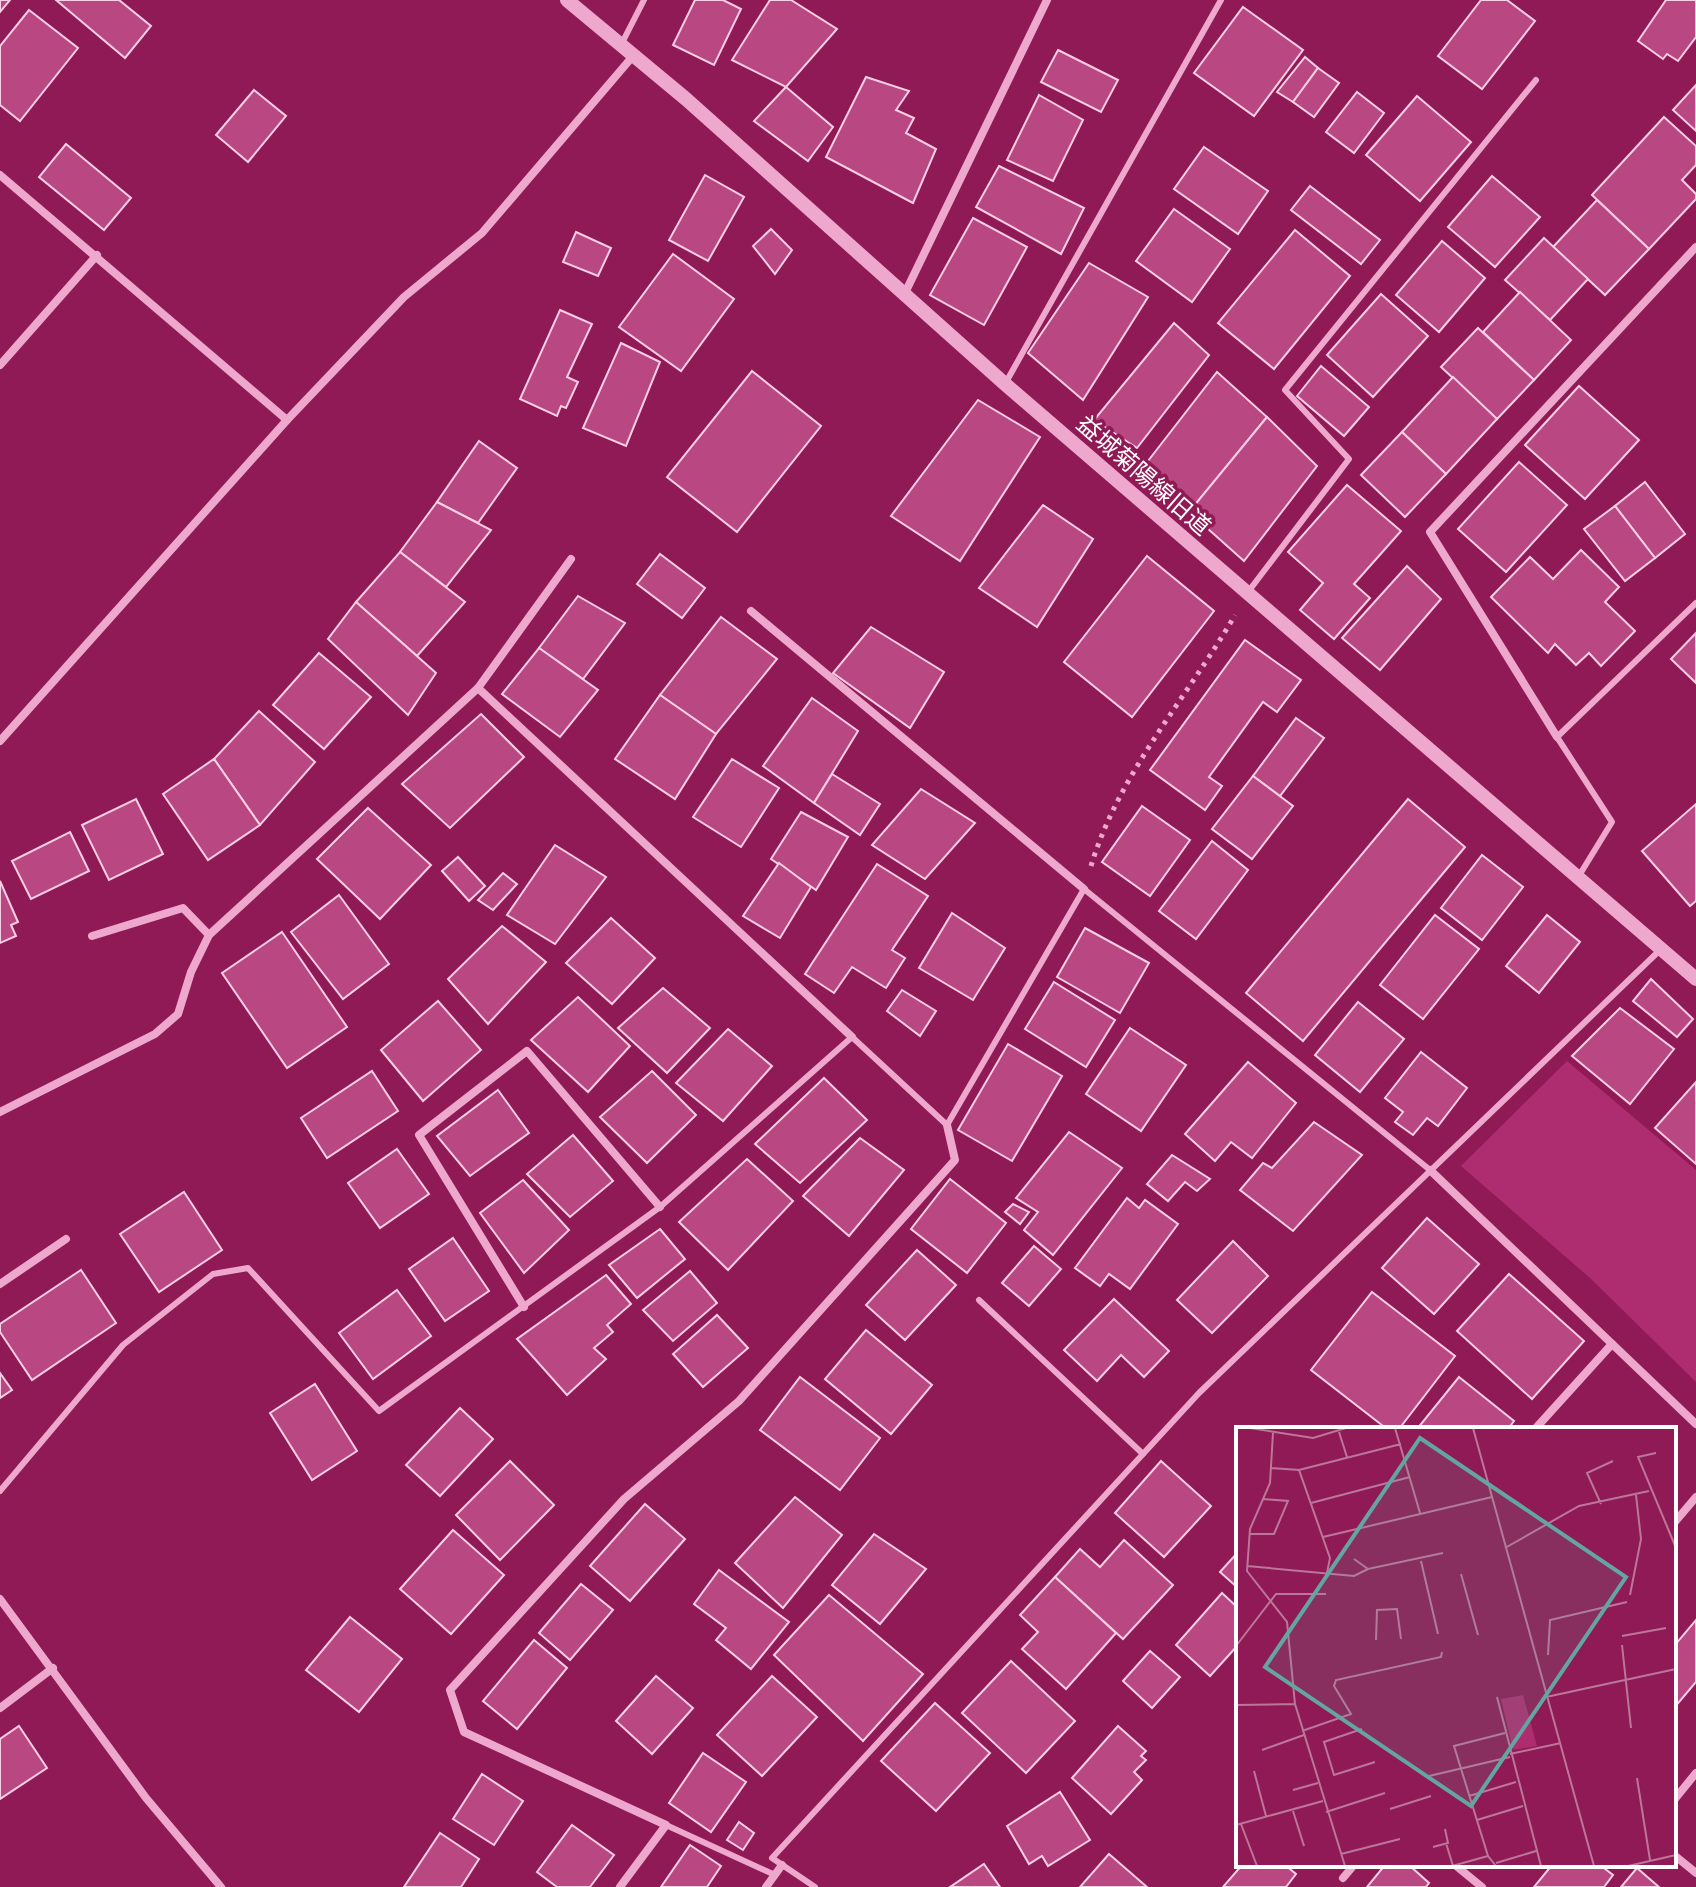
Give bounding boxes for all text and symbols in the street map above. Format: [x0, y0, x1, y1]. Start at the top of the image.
street label: 益城菊陽線旧道 [1070, 408, 1218, 542]
inset map [1236, 1427, 1676, 1867]

